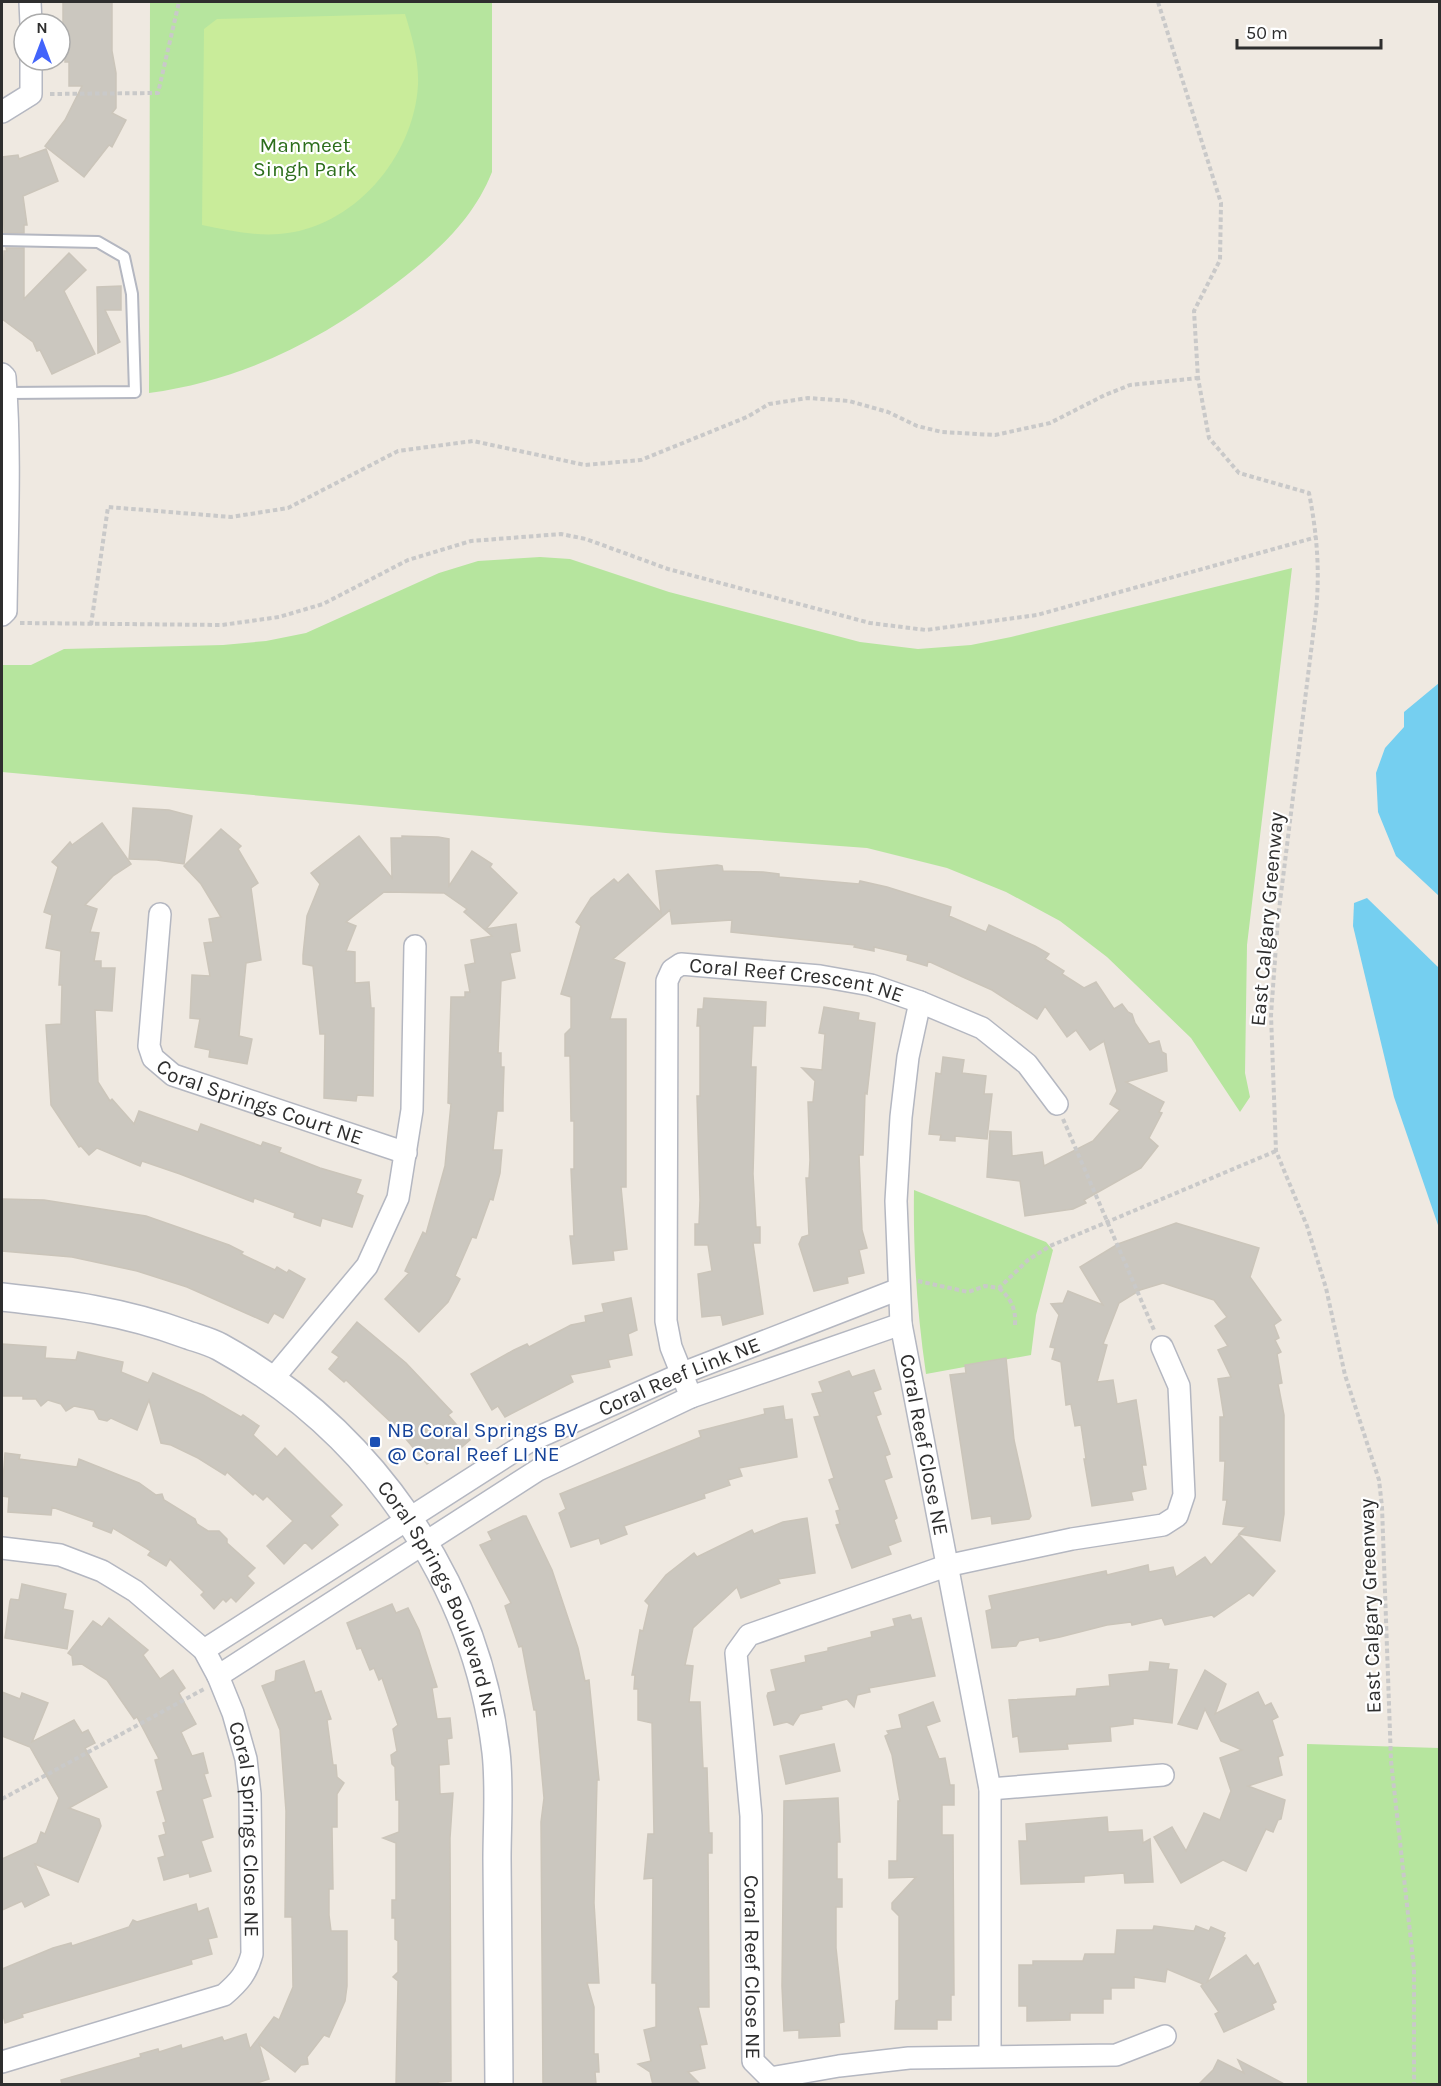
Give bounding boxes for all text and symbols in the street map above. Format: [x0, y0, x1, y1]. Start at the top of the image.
north arrow [12, 12, 72, 72]
scale bar [1237, 12, 1381, 50]
text: N [36, 18, 48, 37]
text: 50 m [1246, 22, 1288, 44]
park label: Manmeet Singh Park [253, 133, 357, 181]
street label: East Calgary Greenway [1246, 811, 1288, 1027]
street label: Coral Reef Crescent NE [688, 953, 907, 1007]
street label: Coral Springs Court NE [151, 1054, 366, 1150]
street label: Coral Reef Link NE [595, 1332, 764, 1421]
street label: Coral Reef Close NE [895, 1352, 953, 1538]
place label: NB Coral Springs BV @ Coral Reef LI NE [387, 1418, 578, 1466]
marker: NB Coral Springs BV @ Coral Reef LI NE [368, 1435, 382, 1449]
street label: Coral Springs Boulevard NE [372, 1476, 503, 1720]
street label: East Calgary Greenway [1354, 1498, 1386, 1714]
street label: Coral Springs Close NE [224, 1719, 264, 1937]
street label: Coral Reef Close NE [739, 1875, 765, 2059]

